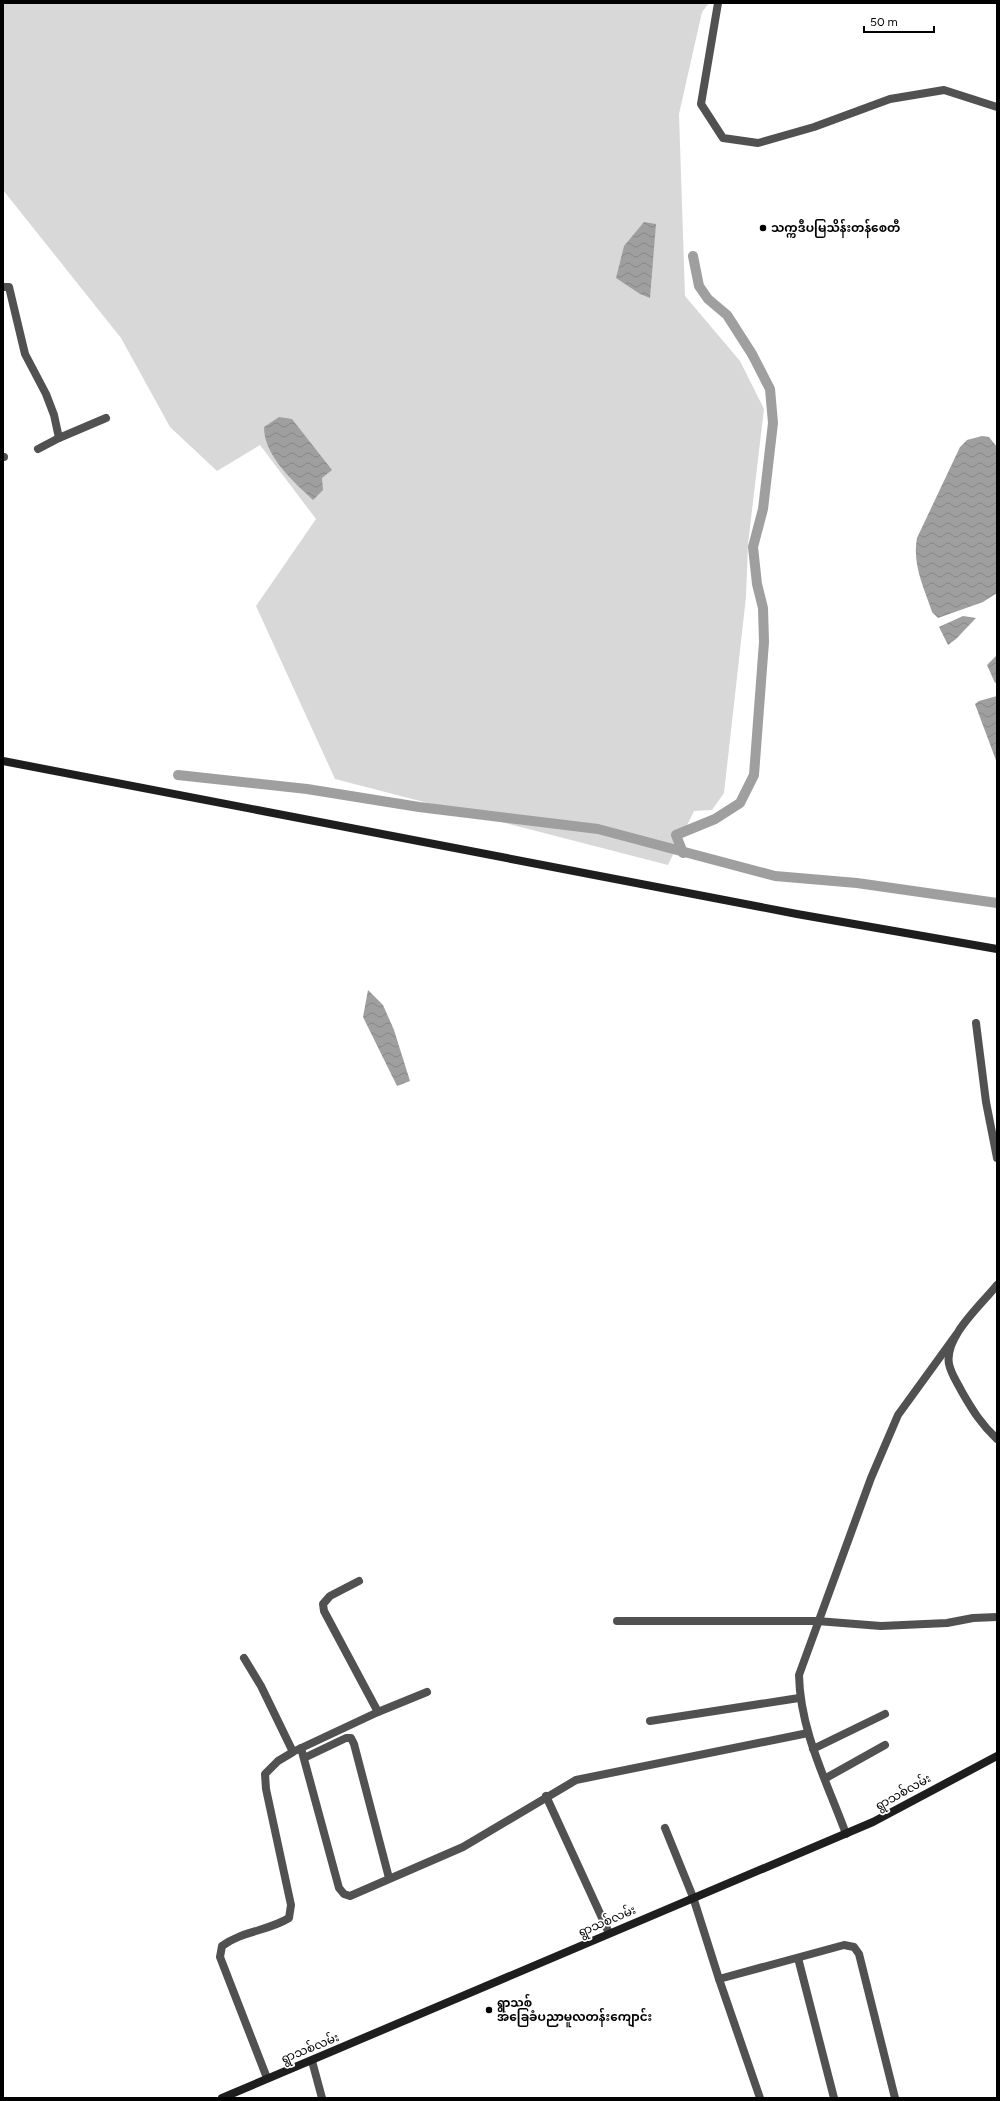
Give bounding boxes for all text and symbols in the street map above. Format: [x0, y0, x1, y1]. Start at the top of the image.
scale bar [864, 8, 934, 34]
text: 50 m [870, 15, 898, 29]
place label: သက္ကဒီပမြသိန်းတန်စေတီ [771, 218, 900, 238]
marker: သက္ကဒီပမြသိန်းတန်စေတီ [758, 223, 768, 233]
street label: ရွာသစ်လမ်း [872, 1769, 935, 1816]
street label: ရွာသစ်လမ်း [575, 1901, 639, 1942]
place label: ရွာသစ် အခြေခံပညာမူလတန်းကျောင်း [497, 1993, 652, 2028]
marker: ရွာသစ် အခြေခံပညာမူလတန်းကျောင်း [484, 2005, 494, 2015]
street label: ရွာသစ်လမ်း [278, 2028, 342, 2069]

